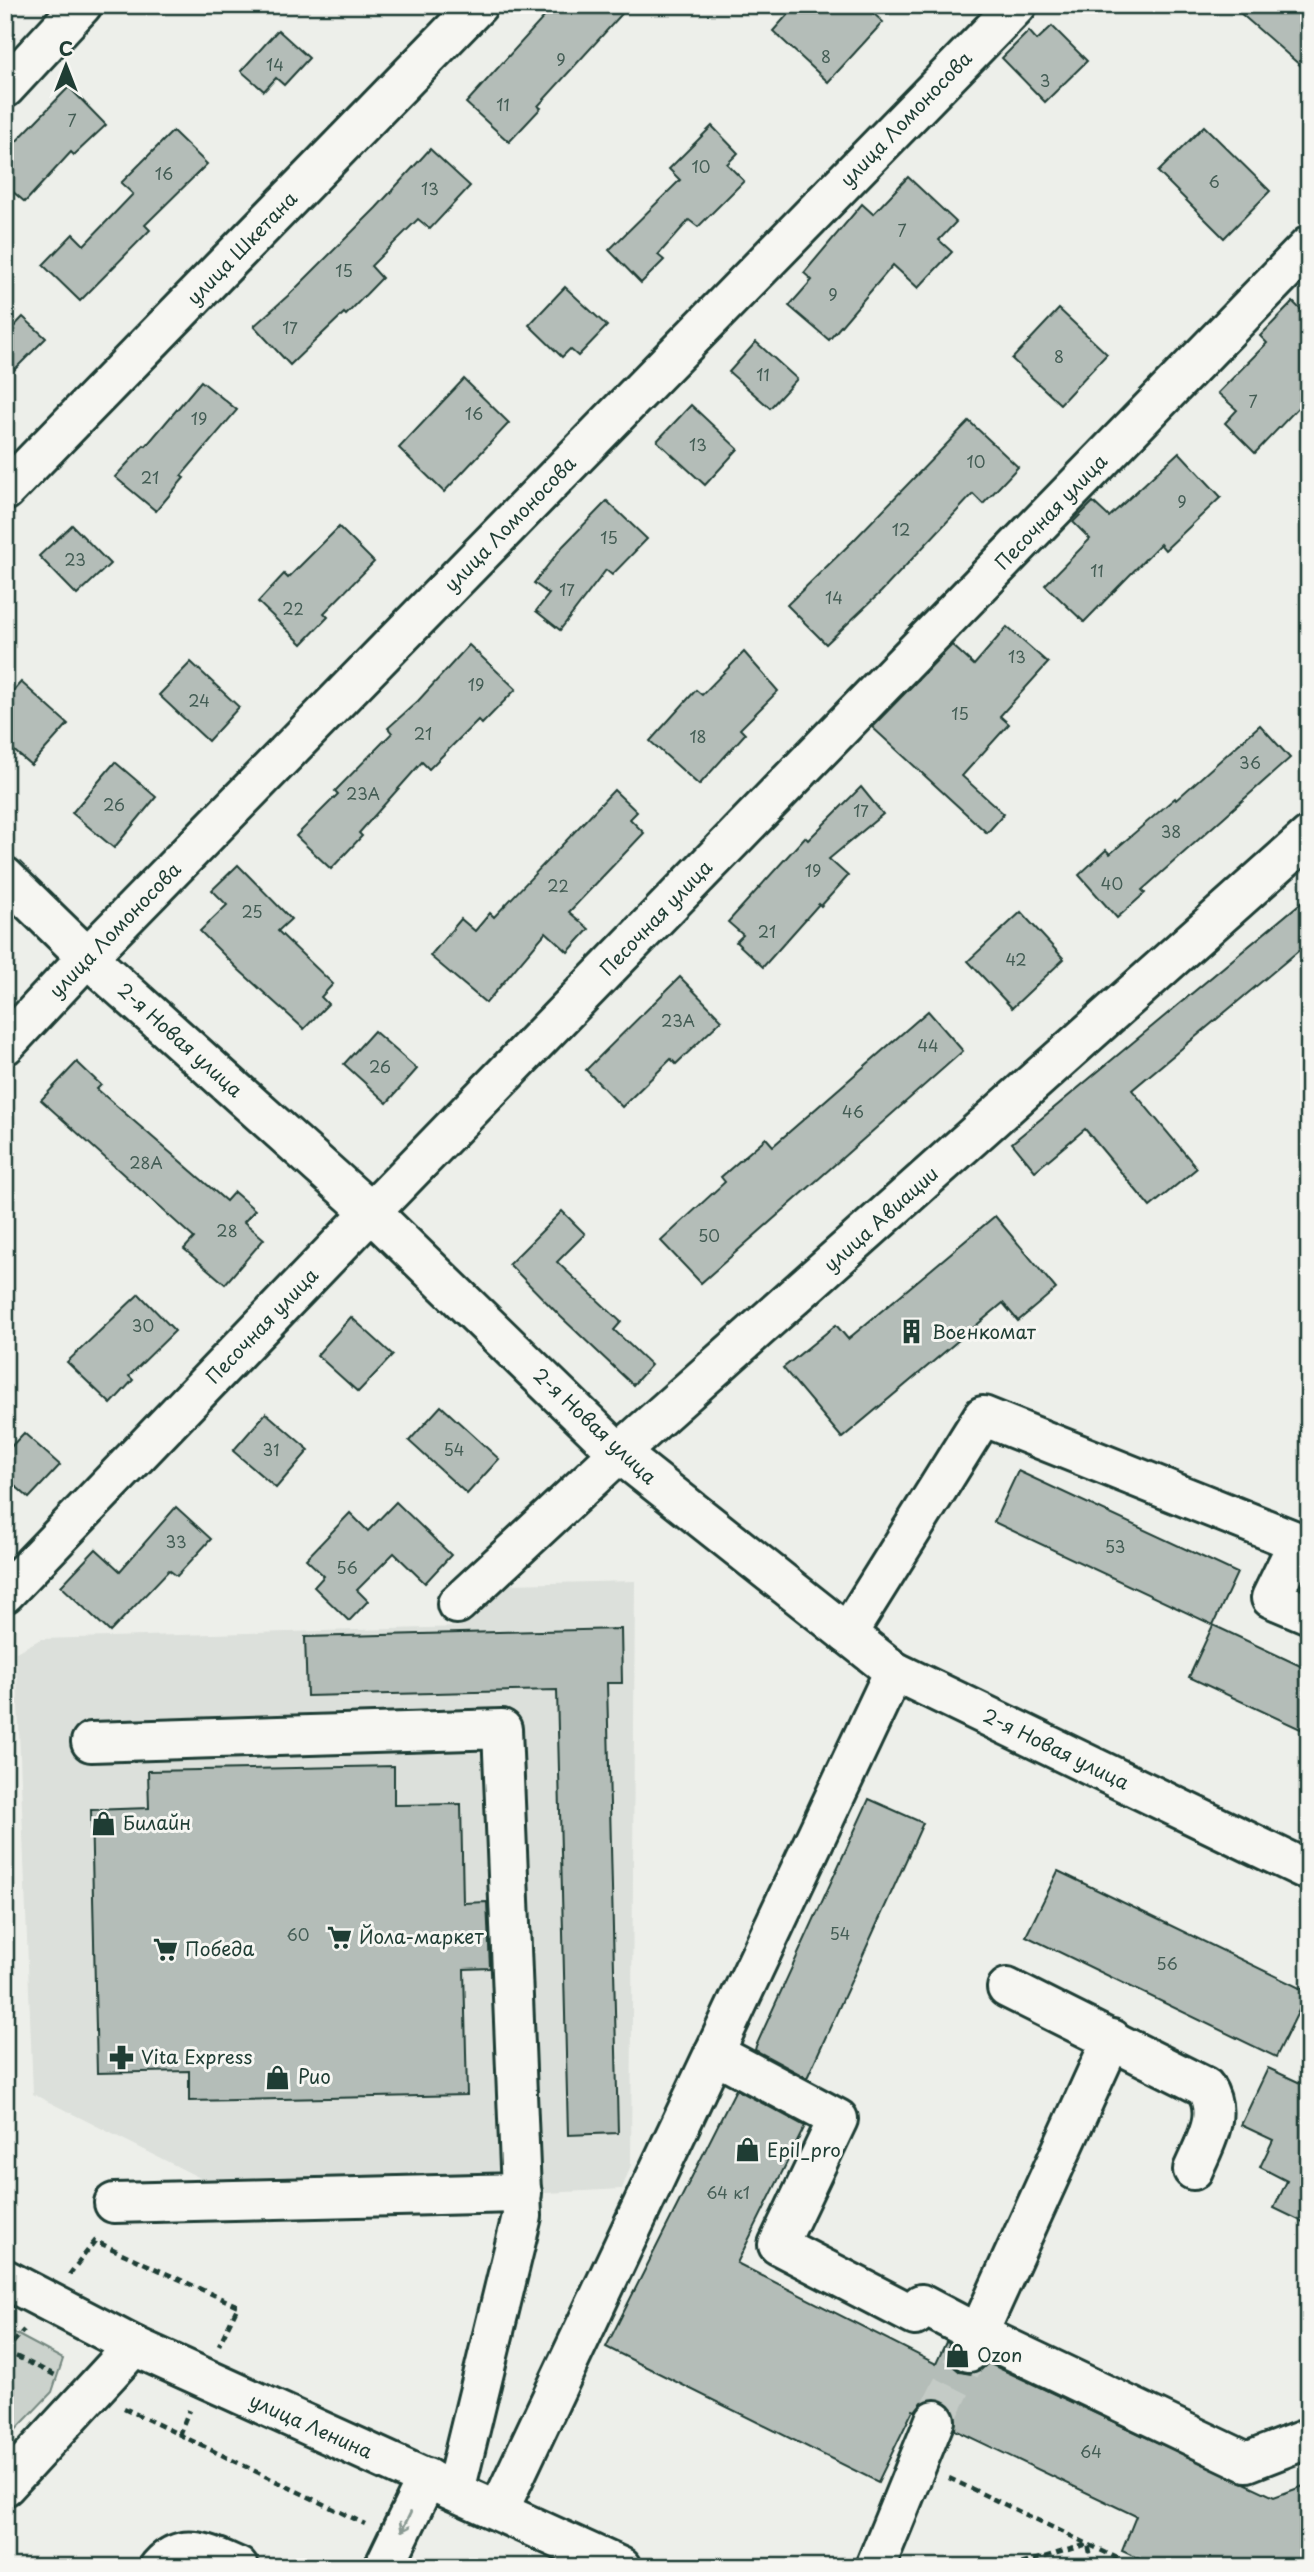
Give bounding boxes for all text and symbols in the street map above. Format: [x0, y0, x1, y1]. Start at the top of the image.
north arrow [32, 32, 102, 102]
text: С [59, 34, 73, 62]
house number: 8 [821, 44, 831, 68]
street label: улица Ломоносова [833, 44, 978, 192]
house number: 9 [556, 47, 566, 71]
house number: 14 [266, 52, 284, 76]
house number: 3 [1040, 68, 1050, 92]
house number: 11 [496, 92, 510, 116]
house number: 7 [67, 108, 77, 132]
house number: 10 [692, 154, 710, 178]
house number: 16 [155, 161, 173, 185]
house number: 6 [1208, 169, 1220, 193]
house number: 13 [421, 176, 439, 200]
street label: улица Шкетана [180, 184, 303, 310]
house number: 7 [897, 218, 907, 242]
house number: 15 [335, 258, 353, 282]
house number: 9 [828, 282, 838, 306]
house number: 17 [282, 315, 298, 339]
house number: 8 [1054, 344, 1064, 368]
house number: 11 [756, 362, 770, 386]
house number: 7 [1248, 389, 1258, 413]
house number: 16 [465, 401, 483, 425]
house number: 19 [191, 406, 207, 430]
house number: 13 [689, 432, 707, 456]
street label: Песочная улица [988, 447, 1113, 575]
street label: улица Ломоносова [437, 449, 582, 597]
house number: 10 [967, 449, 985, 473]
house number: 21 [141, 465, 159, 489]
house number: 9 [1177, 489, 1187, 513]
house number: 12 [892, 517, 910, 541]
house number: 15 [600, 525, 618, 549]
house number: 23 [64, 547, 86, 571]
house number: 11 [1090, 558, 1104, 582]
house number: 17 [559, 577, 575, 601]
house number: 14 [825, 585, 843, 609]
house number: 22 [282, 596, 304, 620]
house number: 13 [1008, 644, 1026, 668]
house number: 19 [468, 672, 484, 696]
house number: 24 [188, 688, 210, 712]
house number: 15 [951, 701, 969, 725]
house number: 21 [414, 721, 432, 745]
house number: 18 [689, 724, 707, 748]
house number: 36 [1239, 750, 1261, 774]
house number: 23А [346, 781, 380, 805]
house number: 26 [103, 792, 125, 816]
house number: 17 [853, 798, 869, 822]
house number: 38 [1161, 819, 1181, 843]
street label: Песочная улица [593, 853, 718, 981]
street label: улица Ломоносова [42, 855, 187, 1003]
house number: 19 [805, 858, 821, 882]
house number: 40 [1101, 871, 1123, 895]
house number: 22 [547, 873, 569, 897]
house number: 25 [241, 899, 263, 923]
house number: 21 [758, 919, 776, 943]
house number: 42 [1005, 947, 1027, 971]
street label: 2-я Новая улица [112, 975, 249, 1103]
house number: 23А [661, 1008, 695, 1032]
house number: 44 [917, 1033, 939, 1057]
house number: 26 [369, 1054, 391, 1078]
house number: 46 [842, 1099, 864, 1123]
house number: 28А [129, 1150, 163, 1174]
street label: улица Авиации [817, 1159, 944, 1277]
house number: 28 [216, 1218, 238, 1242]
house number: 50 [698, 1223, 720, 1247]
street label: Песочная улица [199, 1261, 324, 1389]
house number: 30 [132, 1313, 154, 1337]
place label: Военкомат [932, 1317, 1037, 1345]
building icon: Военкомат [898, 1318, 926, 1346]
street label: 2-я Новая улица [528, 1361, 664, 1490]
house number: 31 [263, 1437, 279, 1461]
house number: 54 [444, 1437, 464, 1461]
house number: 33 [165, 1529, 187, 1553]
house number: 53 [1105, 1534, 1125, 1558]
house number: 56 [336, 1555, 358, 1579]
street label: 2-я Новая улица [979, 1701, 1134, 1796]
place label: Билайн [123, 1808, 191, 1836]
shop icon: Билайн [89, 1809, 117, 1837]
house number: 54 [830, 1921, 850, 1945]
house number: 60 [287, 1922, 309, 1946]
place label: Йола-маркет [359, 1922, 484, 1950]
supermarket icon: Йола-маркет [325, 1923, 353, 1951]
place label: Победа [185, 1934, 255, 1962]
supermarket icon: Победа [151, 1935, 179, 1963]
house number: 56 [1156, 1951, 1178, 1975]
place label: Vita Express [141, 2042, 253, 2070]
pharmacy icon: Vita Express [107, 2043, 135, 2071]
place label: Рио [298, 2062, 331, 2090]
shop icon: Рио [264, 2063, 292, 2091]
place label: Epil_pro [767, 2135, 841, 2163]
shop icon: Epil_pro [733, 2136, 761, 2164]
house number: 64 к1 [706, 2180, 750, 2204]
place label: Ozon [977, 2340, 1022, 2368]
shop icon: Ozon [943, 2341, 971, 2369]
street label: улица Ленина [245, 2385, 377, 2465]
house number: 64 [1080, 2439, 1102, 2463]
one-way arrow [398, 2511, 412, 2532]

